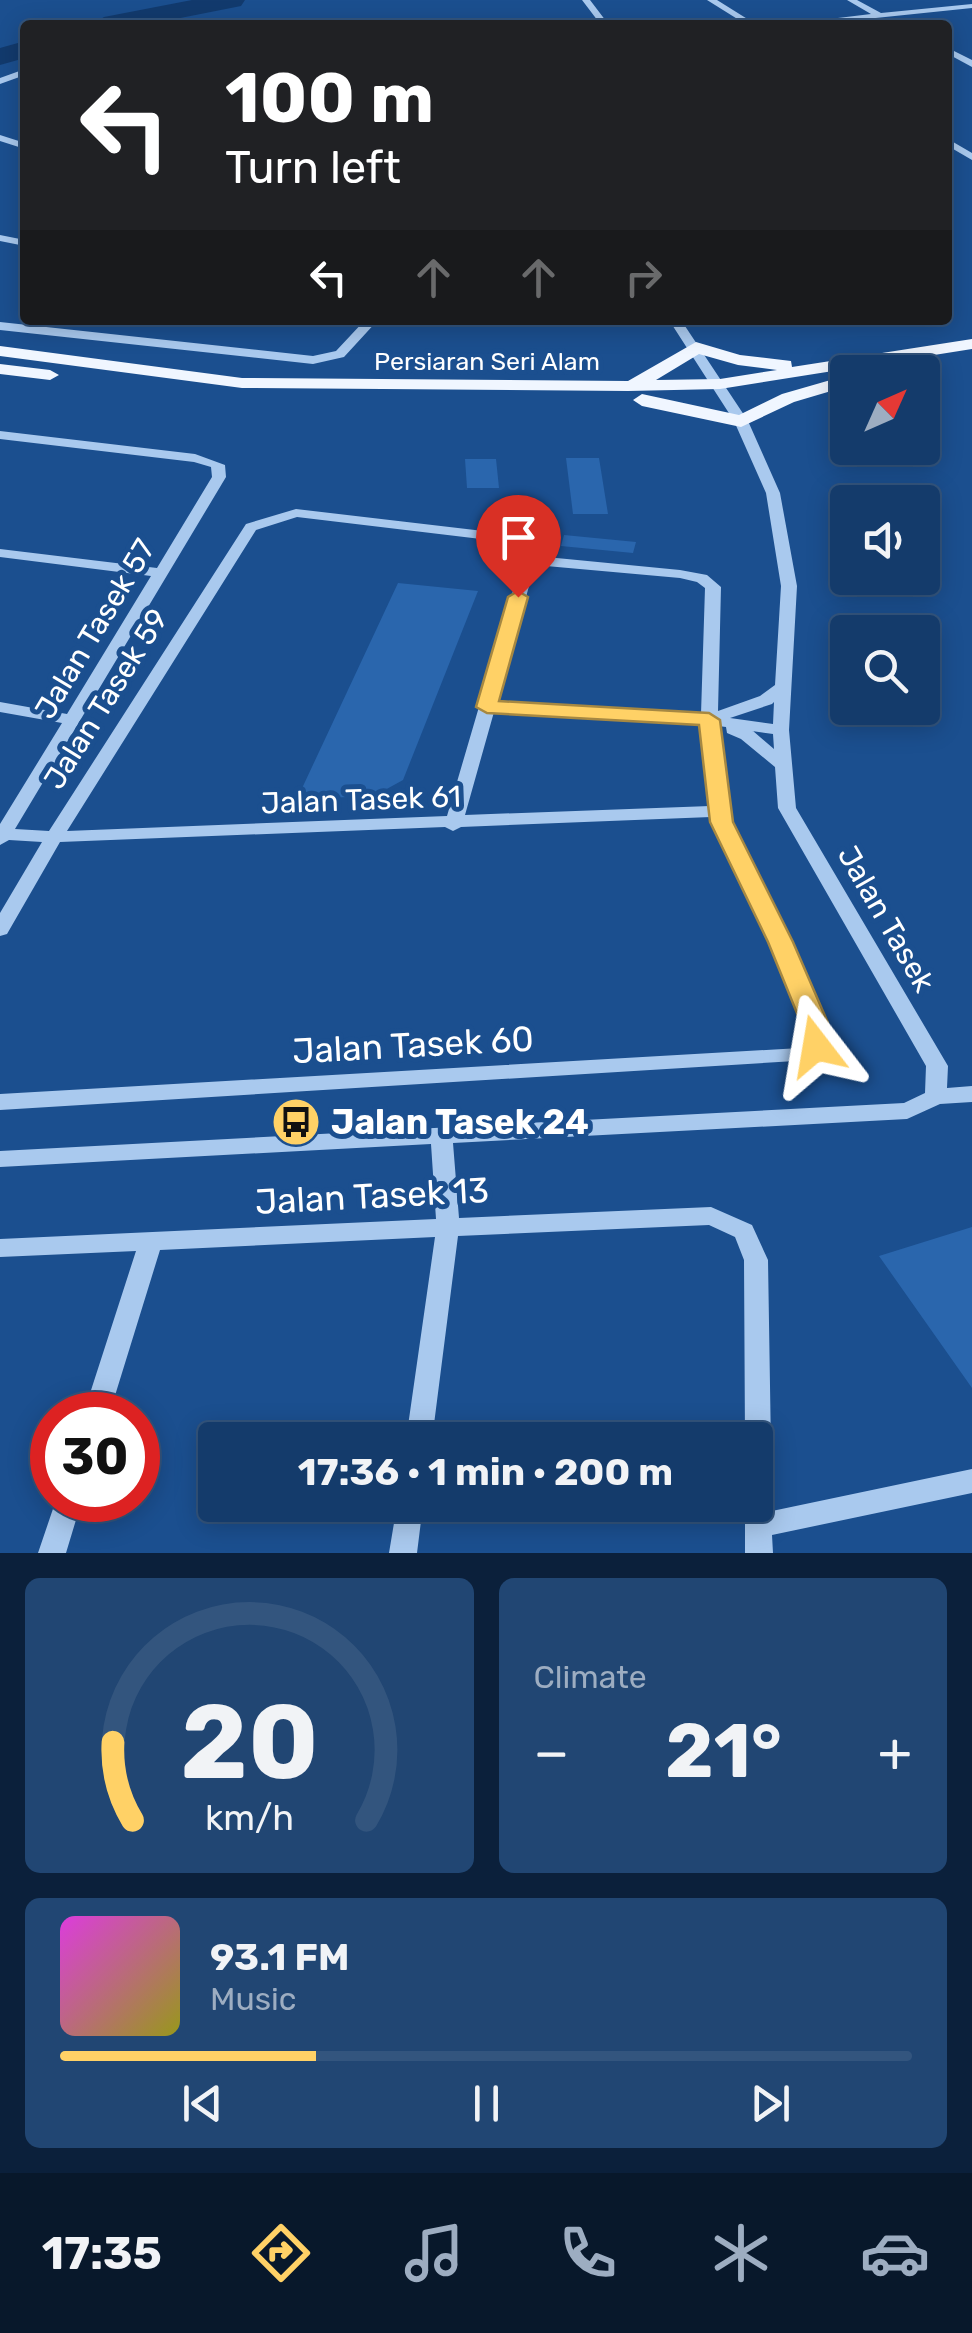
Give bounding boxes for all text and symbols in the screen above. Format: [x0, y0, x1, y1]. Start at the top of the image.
text: 100 m [225, 57, 434, 140]
icon: left [60, 60, 190, 190]
text: Turn left [225, 141, 401, 194]
icon: left [301, 250, 356, 305]
icon: ahead [406, 250, 461, 305]
icon: ahead [511, 250, 566, 305]
icon: right [616, 250, 671, 305]
street label: Persiaran Seri Alam [374, 347, 600, 376]
north arrow [830, 355, 940, 465]
map controls [830, 355, 940, 725]
button: sound [830, 485, 940, 595]
pin [476, 495, 561, 598]
icon: arrive [491, 510, 546, 565]
street label: Jalan Tasek 57 [27, 533, 163, 725]
street label: Jalan Tasek 59 [36, 602, 176, 796]
button: search [830, 615, 940, 725]
street label: Jalan Tasek 61 [260, 779, 462, 821]
street label: Jalan Tasek [830, 839, 943, 999]
position arrow [764, 994, 868, 1098]
street label: Jalan Tasek 60 [291, 1018, 535, 1072]
bus stop icon: Jalan Tasek 24 [270, 1096, 322, 1148]
place label: Jalan Tasek 24 [331, 1101, 589, 1143]
street label: Jalan Tasek 13 [254, 1169, 490, 1223]
speed limit sign: 30 [30, 1392, 160, 1522]
text: 17:36 · 1 min · 200 m [298, 1449, 673, 1495]
text: Climate [534, 1658, 647, 1696]
text: 20 [180, 1681, 318, 1804]
text: 21° [665, 1707, 782, 1796]
text: − [534, 1720, 569, 1785]
text: + [878, 1720, 912, 1785]
text: km/h [205, 1797, 294, 1839]
text: 93.1 FM [210, 1934, 349, 1980]
text: Music [210, 1980, 296, 2018]
icon: previous [175, 2076, 230, 2131]
icon: pause [459, 2076, 514, 2131]
icon: next [743, 2076, 798, 2131]
icon: directions [246, 2218, 316, 2288]
icon: music [399, 2218, 469, 2288]
icon: phone [553, 2218, 623, 2288]
icon: climate [706, 2218, 776, 2288]
icon: car [860, 2218, 930, 2288]
text: 17:35 [42, 2227, 162, 2280]

